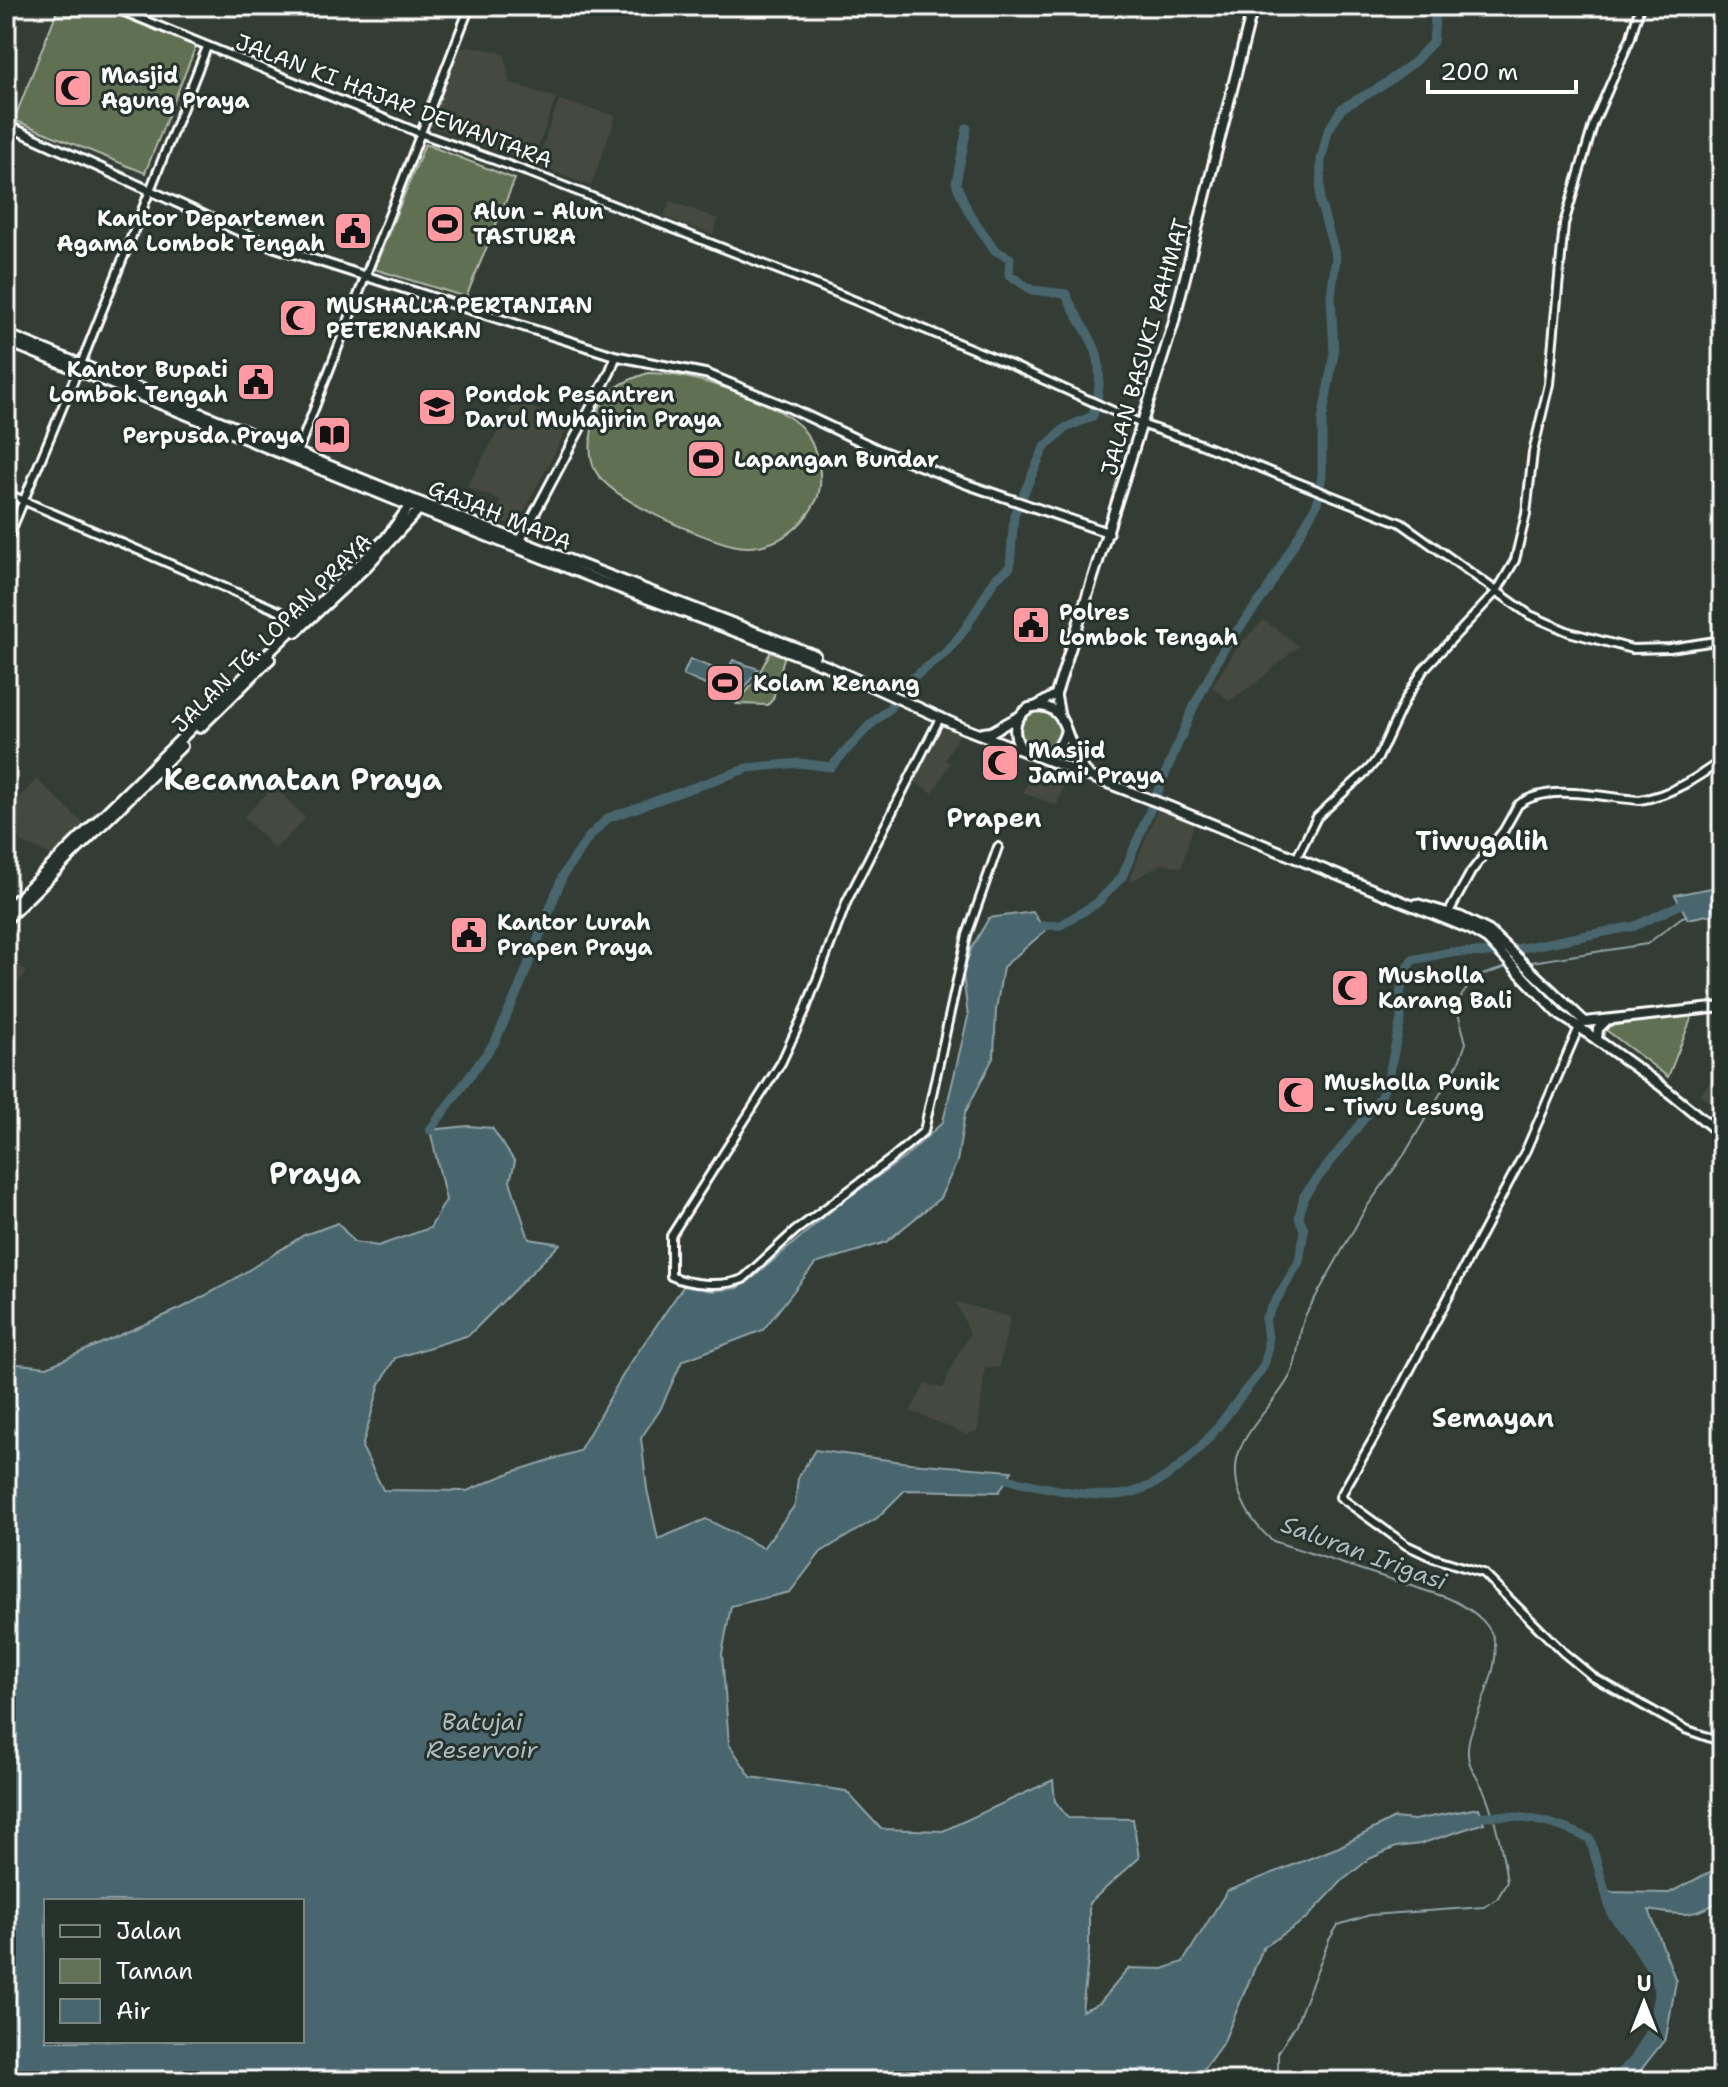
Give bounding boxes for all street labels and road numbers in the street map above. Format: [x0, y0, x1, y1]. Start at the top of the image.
street label: JALAN KI HAJAR DEWANTARA [232, 27, 556, 175]
street label: JALAN BASUKI RAHMAT [1094, 215, 1196, 479]
street label: GAJAH MADA [424, 473, 576, 557]
street label: JALAN TG. LOPAN PRAYA [166, 527, 378, 739]

